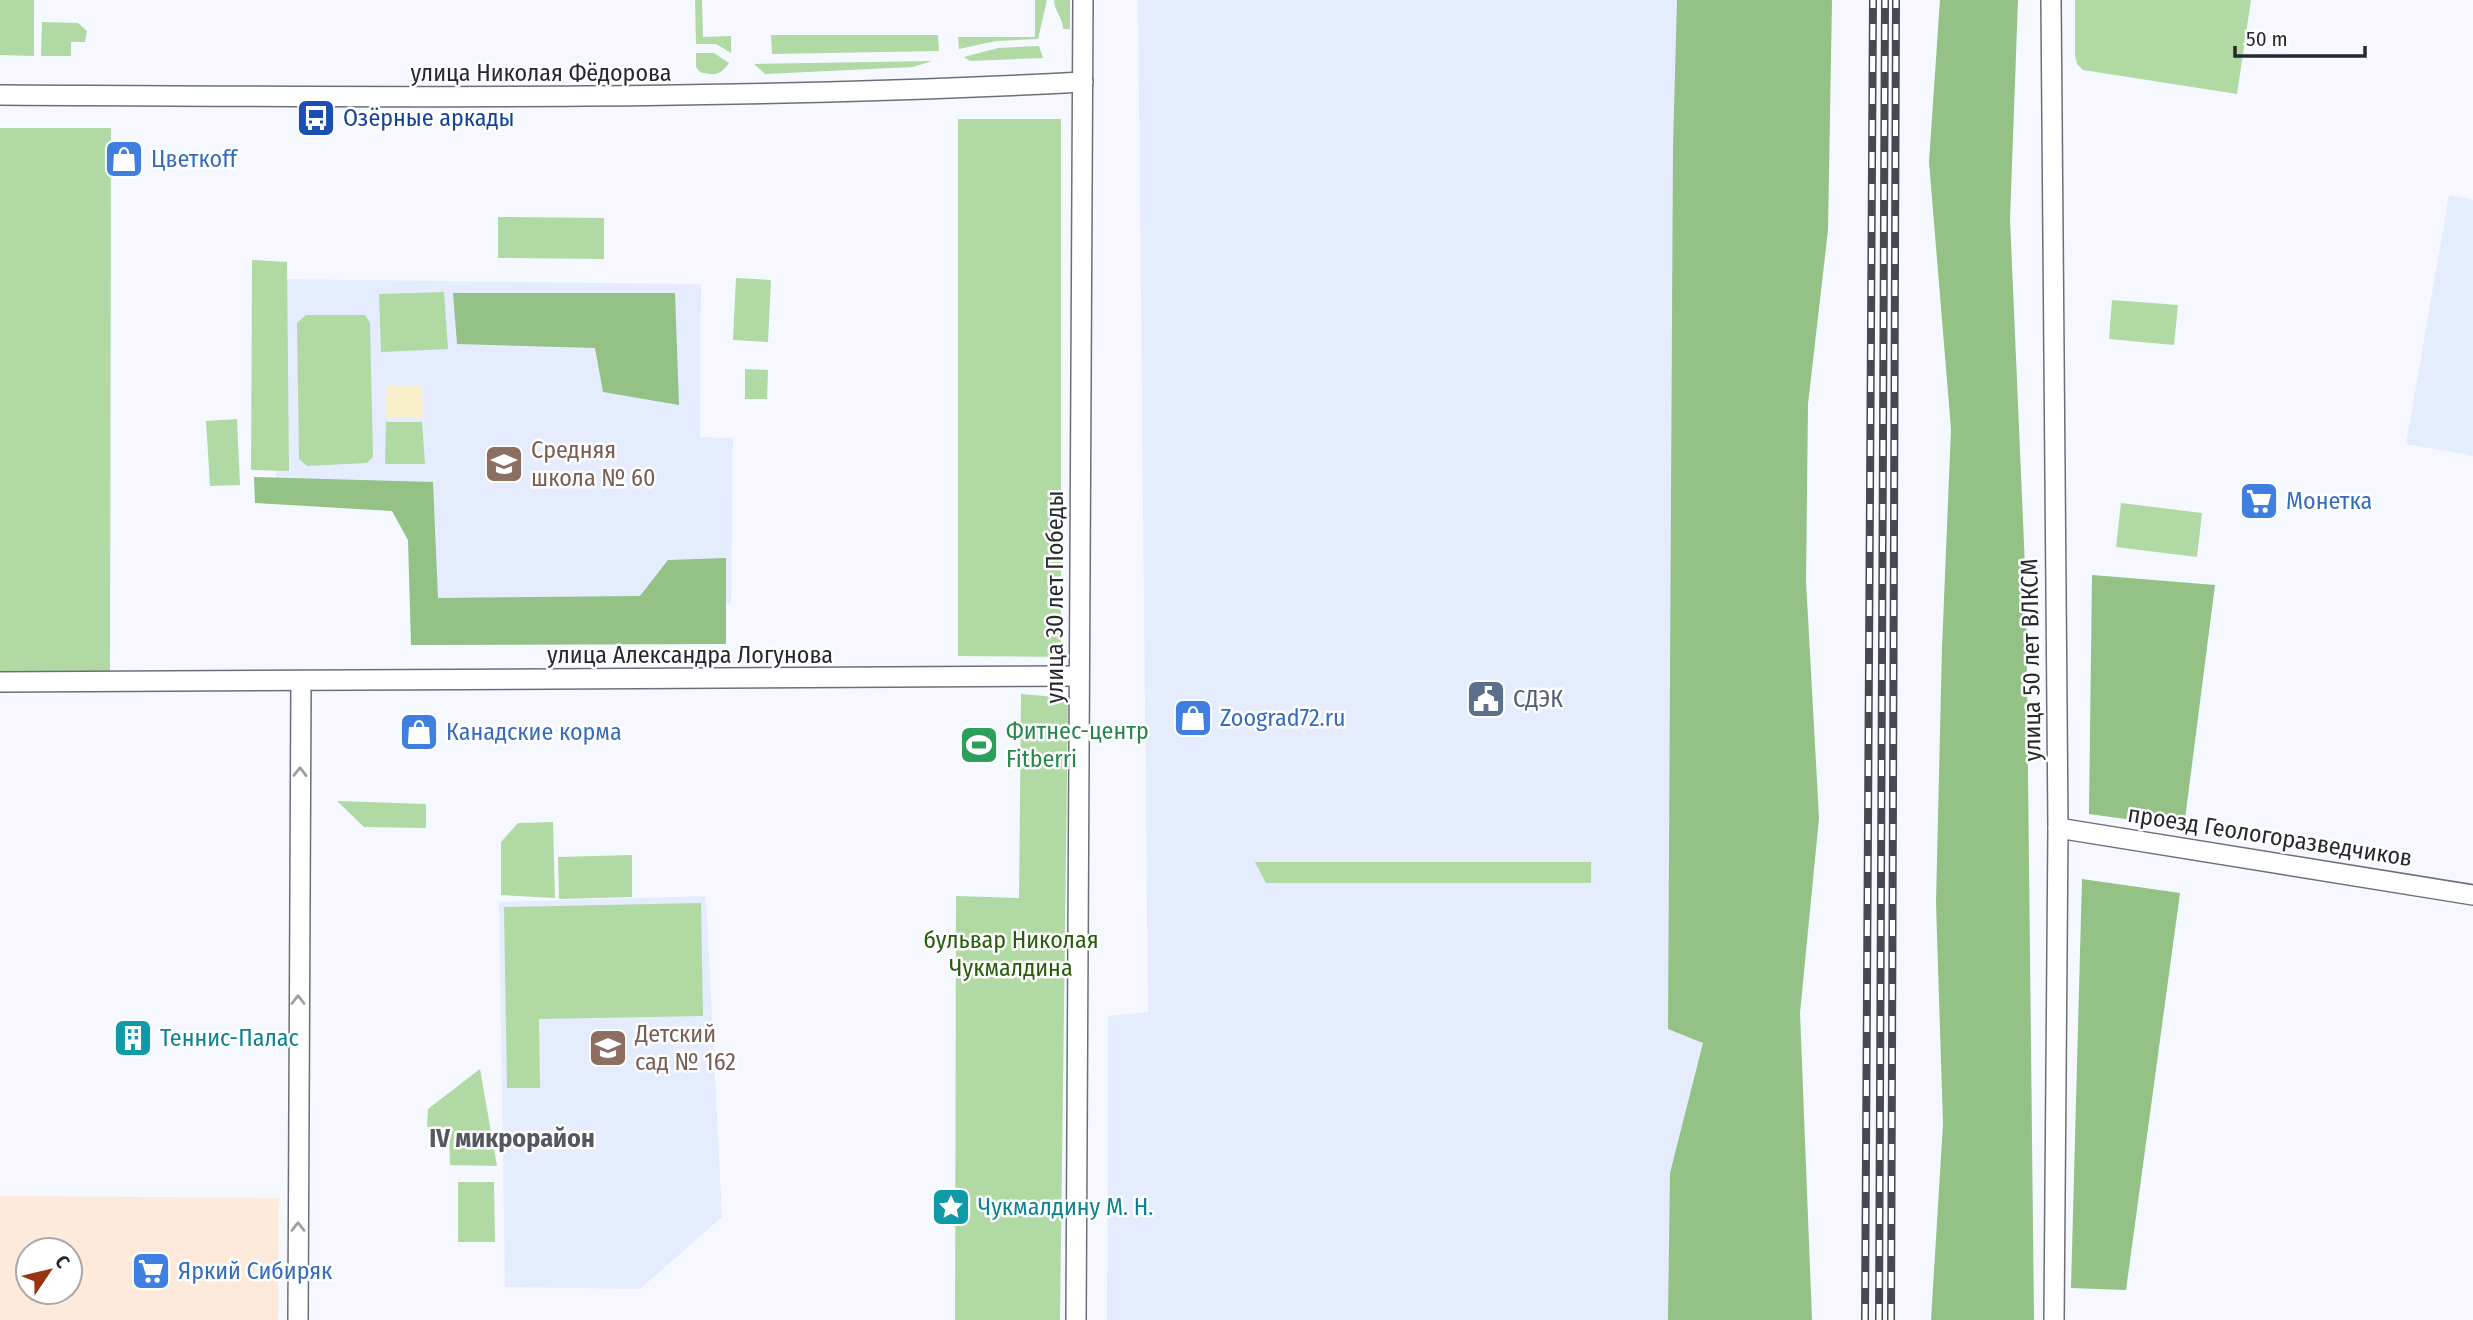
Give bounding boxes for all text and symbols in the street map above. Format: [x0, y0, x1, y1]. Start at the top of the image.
scale bar [2235, 14, 2364, 58]
text: 50 m [2246, 26, 2288, 52]
street label: улица Николая Фёдорова [410, 59, 672, 87]
bus stop icon: Озёрные аркады [295, 97, 337, 139]
place label: Озёрные аркады [343, 104, 515, 132]
shop icon: Цветкоff [103, 138, 145, 180]
place label: Цветкоff [151, 145, 239, 173]
place label: Средняя школа № 60 [531, 436, 656, 492]
school or university icon: Средняя школа № 60 [483, 443, 525, 485]
supermarket icon: Монетка [2238, 480, 2280, 522]
place label: Монетка [2286, 487, 2372, 515]
street label: улица 30 лет Победы [1041, 491, 1069, 703]
street label: улица 50 лет ВЛКСМ [2015, 558, 2047, 762]
street label: улица Александра Логунова [547, 641, 833, 669]
public building icon: СДЭК [1465, 678, 1507, 720]
place label: СДЭК [1513, 685, 1563, 713]
shop icon: Zoograd72.ru [1172, 697, 1214, 739]
place label: Zoograd72.ru [1220, 704, 1346, 732]
shop icon: Канадские корма [398, 711, 440, 753]
place label: Фитнес-центр Fitberri [1006, 717, 1149, 773]
place label: Канадские корма [446, 718, 622, 746]
sports icon: Фитнес-центр Fitberri [958, 724, 1000, 766]
one-way arrow [292, 767, 308, 777]
street label: проезд Геологоразведчиков [2126, 800, 2414, 872]
park label: бульвар Николая Чукмалдина [923, 926, 1099, 982]
one-way arrow [290, 994, 306, 1005]
building icon: Теннис-Палас [112, 1017, 154, 1059]
place label: Детский сад № 162 [634, 1020, 736, 1076]
place label: Теннис-Палас [160, 1024, 299, 1052]
school or university icon: Детский сад № 162 [587, 1027, 629, 1069]
district label: IV микрорайон [429, 1123, 595, 1154]
place icon: Чукмалдину М. Н. [930, 1186, 972, 1228]
place label: Чукмалдину М. Н. [978, 1193, 1153, 1221]
one-way arrow [290, 1222, 306, 1232]
north arrow [14, 1236, 84, 1306]
supermarket icon: Яркий Сибиряк [130, 1250, 172, 1292]
text: С [50, 1251, 75, 1272]
place label: Яркий Сибиряк [178, 1257, 333, 1285]

